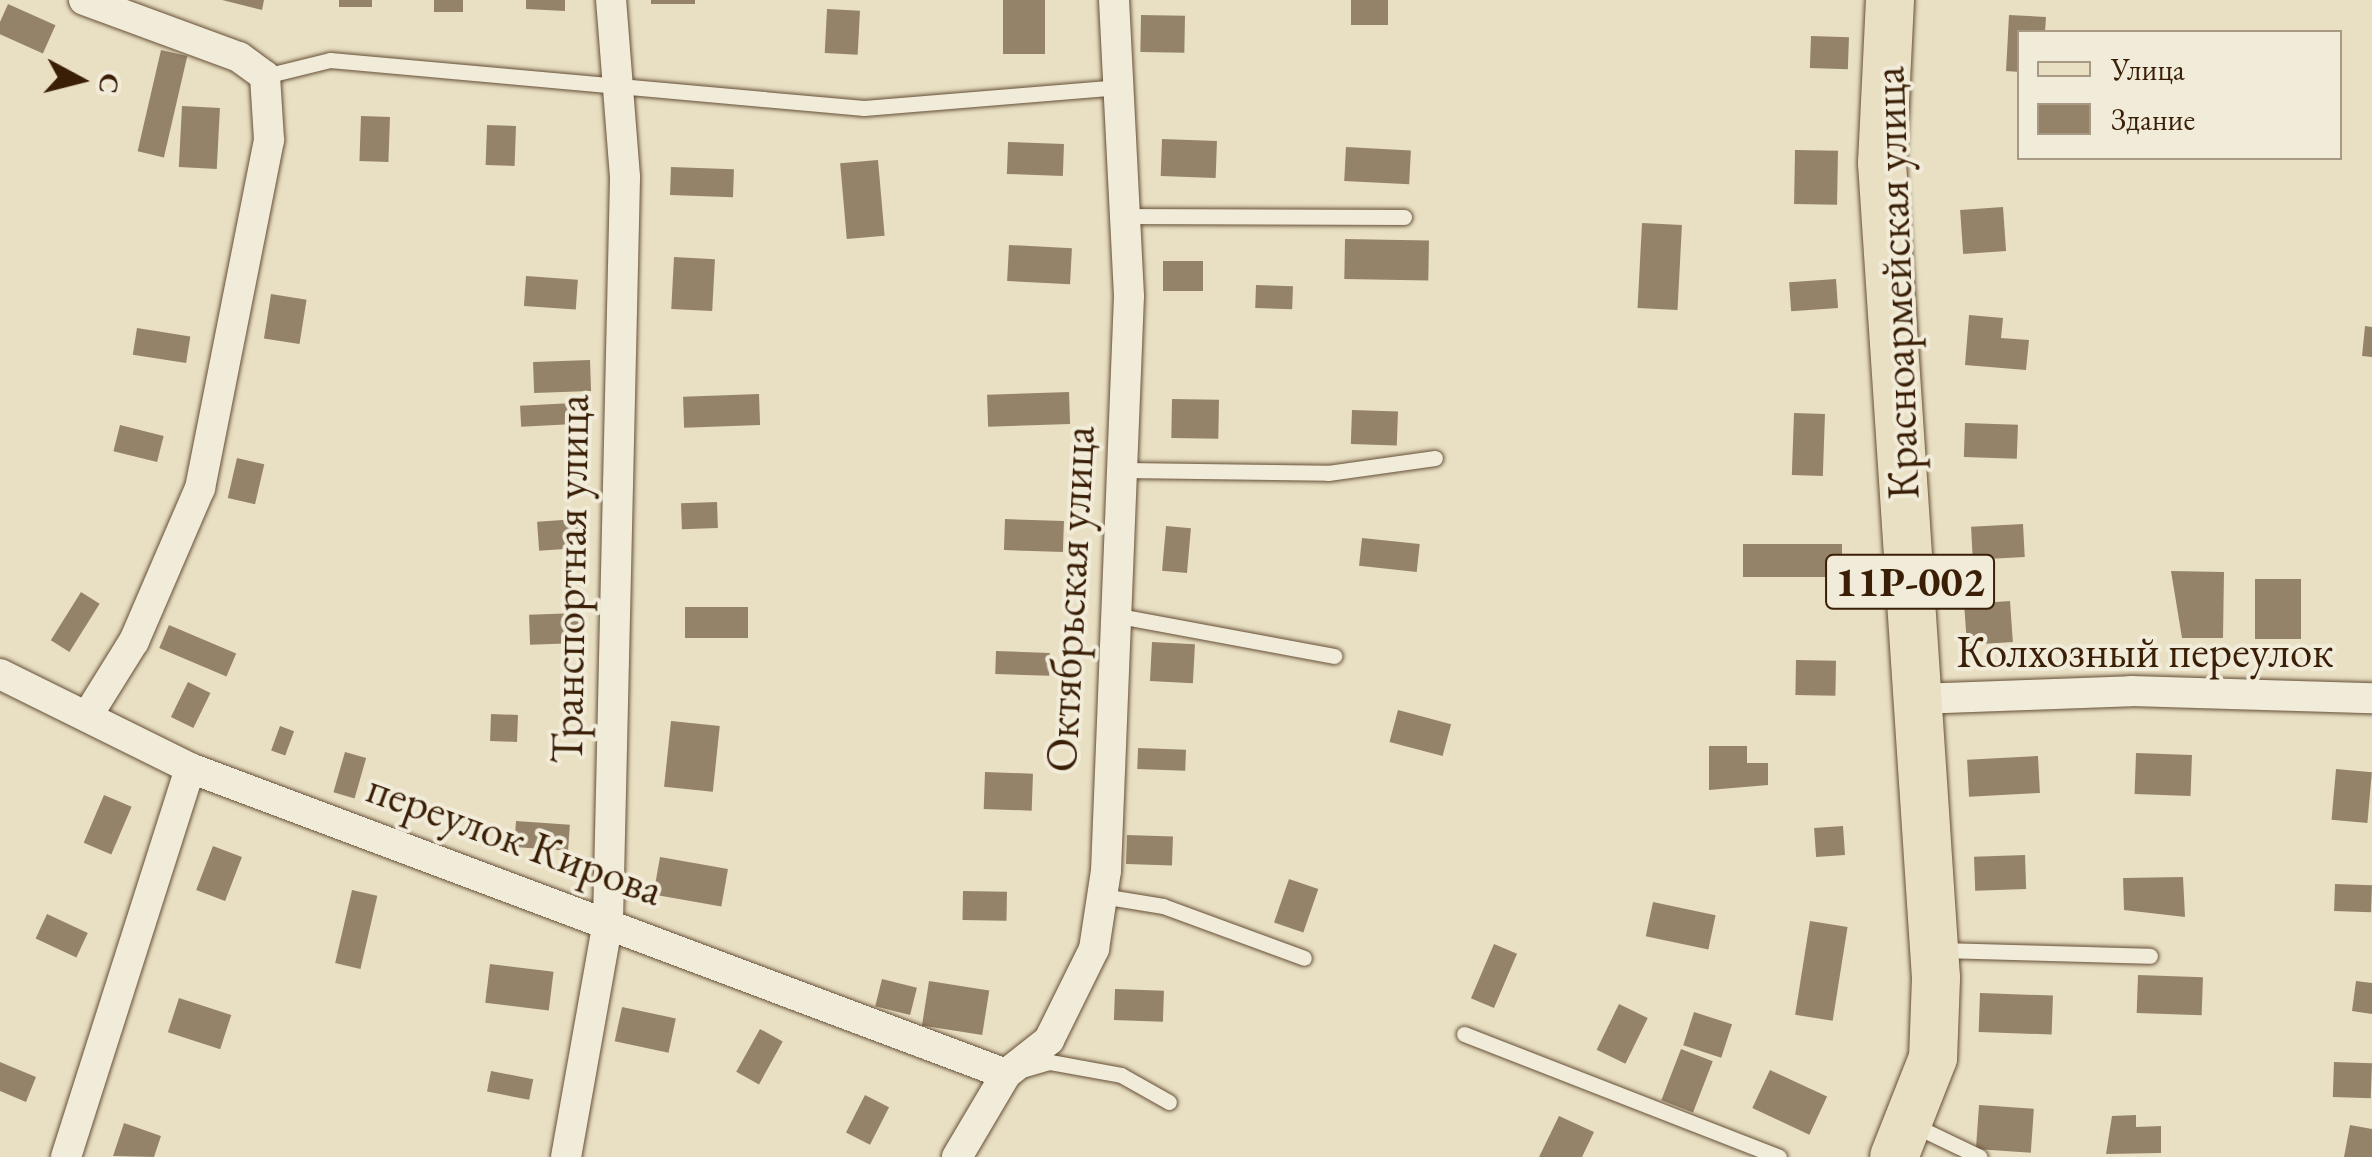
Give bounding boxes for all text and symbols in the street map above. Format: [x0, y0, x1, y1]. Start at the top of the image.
north arrow [30, 30, 130, 130]
legend [2017, 30, 2342, 160]
text: Улица [2111, 50, 2185, 89]
street label: Красноармейская улица [1861, 65, 1931, 501]
text: С [91, 72, 129, 96]
text: Здание [2111, 100, 2195, 139]
street label: Транспортная улица [540, 394, 600, 764]
street label: Октябрьская улица [1034, 424, 1106, 774]
road number: 11Р-002 [1825, 545, 1995, 619]
street label: Колхозный переулок [1956, 625, 2334, 679]
street label: переулок Кирова [360, 761, 670, 917]

